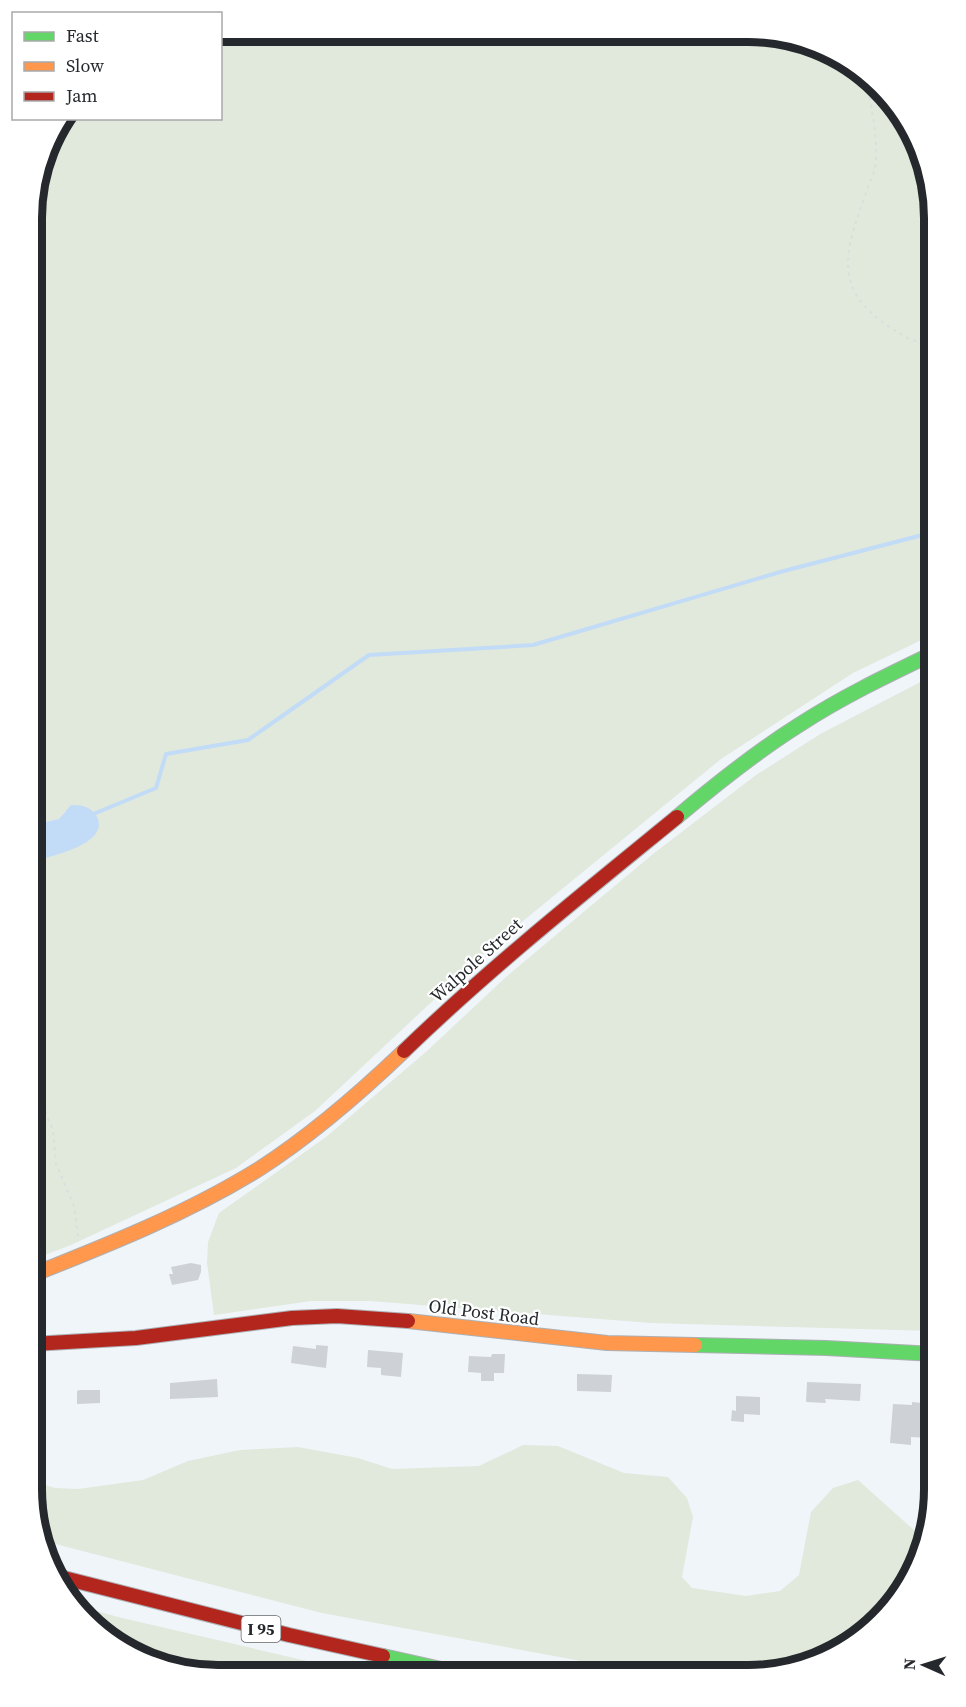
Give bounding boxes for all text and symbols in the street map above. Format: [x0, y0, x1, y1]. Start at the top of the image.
legend [12, 12, 222, 120]
text: Fast [66, 23, 99, 48]
text: Slow [66, 53, 104, 78]
text: Jam [65, 83, 98, 108]
street label: Walpole Street [425, 912, 527, 1008]
street label: Old Post Road [427, 1293, 541, 1331]
road number: I 95 [242, 1616, 280, 1642]
north arrow [894, 1635, 954, 1695]
text: N [898, 1657, 920, 1671]

